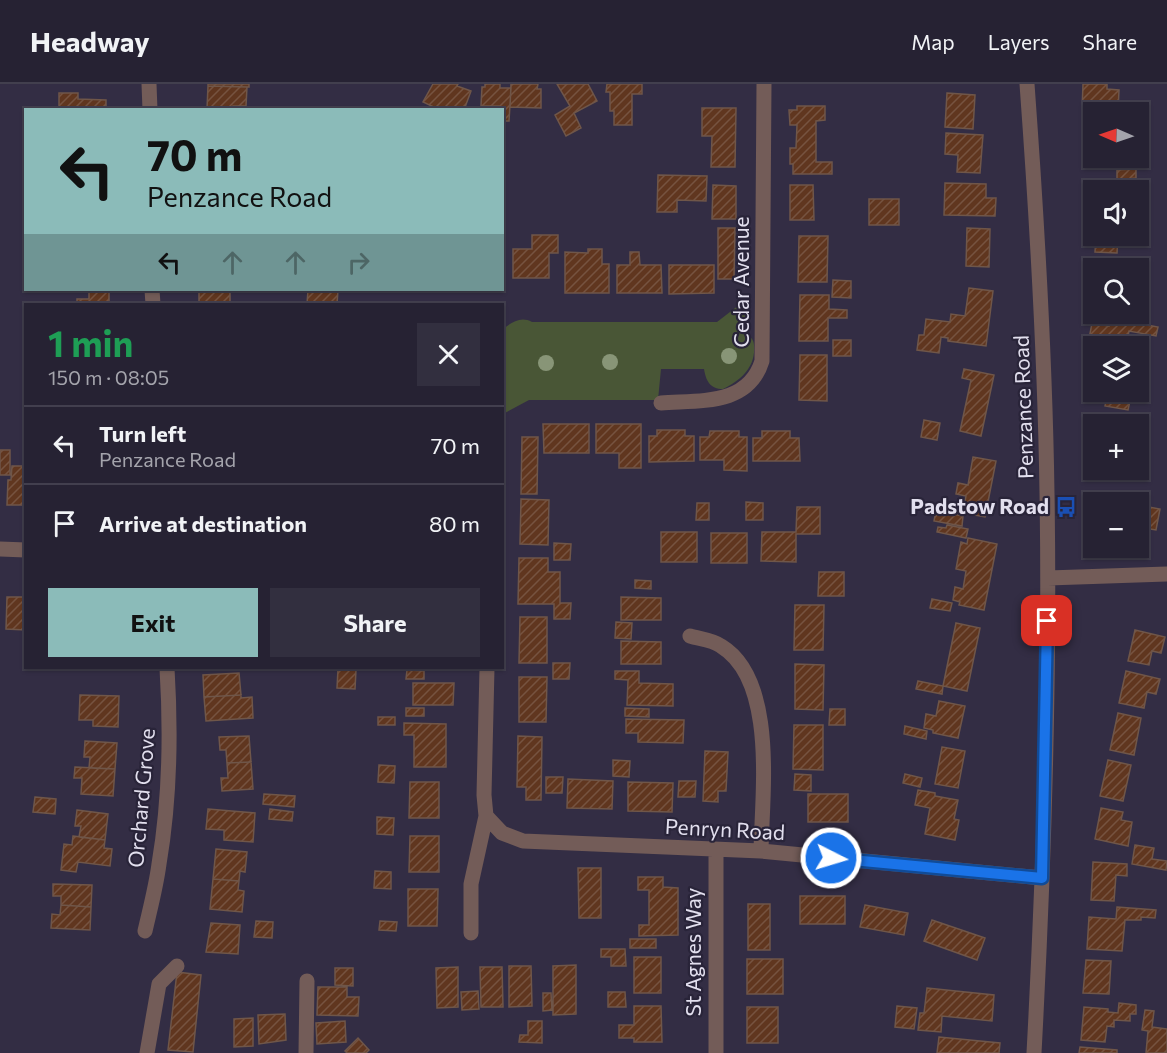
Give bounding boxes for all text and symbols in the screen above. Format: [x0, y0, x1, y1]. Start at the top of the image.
text: Headway [30, 24, 150, 58]
text: Map [911, 29, 955, 54]
text: Layers [988, 29, 1050, 54]
text: Share [1083, 29, 1137, 54]
north arrow [1083, 102, 1149, 168]
map controls [1083, 102, 1149, 558]
text: 70 m [147, 128, 242, 180]
icon: left [48, 132, 126, 210]
text: Penzance Road [147, 180, 332, 213]
button: sound [1083, 180, 1149, 246]
street label: Cedar Avenue [728, 217, 753, 348]
icon: left [153, 246, 186, 279]
icon: ahead [216, 246, 249, 279]
icon: ahead [279, 246, 312, 279]
icon: right [342, 246, 375, 279]
button: search [1083, 258, 1149, 324]
text: 1 min [48, 320, 133, 364]
button: close [417, 323, 480, 386]
street label: Penzance Road [1007, 335, 1038, 479]
button: layers [1083, 336, 1149, 402]
text: 150 m · 08:05 [48, 365, 169, 389]
button: + [1083, 414, 1149, 480]
text: Turn left [99, 420, 186, 447]
icon: left [48, 429, 81, 462]
text: 70 m [431, 432, 480, 459]
text: Penzance Road [99, 447, 236, 471]
button: − [1083, 492, 1149, 558]
place label: Padstow Road [910, 493, 1049, 518]
bus stop icon: Padstow Road [1054, 495, 1078, 519]
icon: arrive [48, 507, 81, 540]
text: Arrive at destination [99, 510, 307, 537]
text: 80 m [429, 510, 480, 537]
button: Exit [48, 588, 258, 657]
button: Share [270, 588, 480, 657]
pin [1021, 595, 1072, 646]
icon: arrive [1030, 604, 1063, 637]
street label: Orchard Grove [122, 727, 159, 869]
street label: Penryn Road [664, 813, 786, 844]
position arrow [799, 826, 863, 890]
street label: St Agnes Way [680, 887, 705, 1016]

